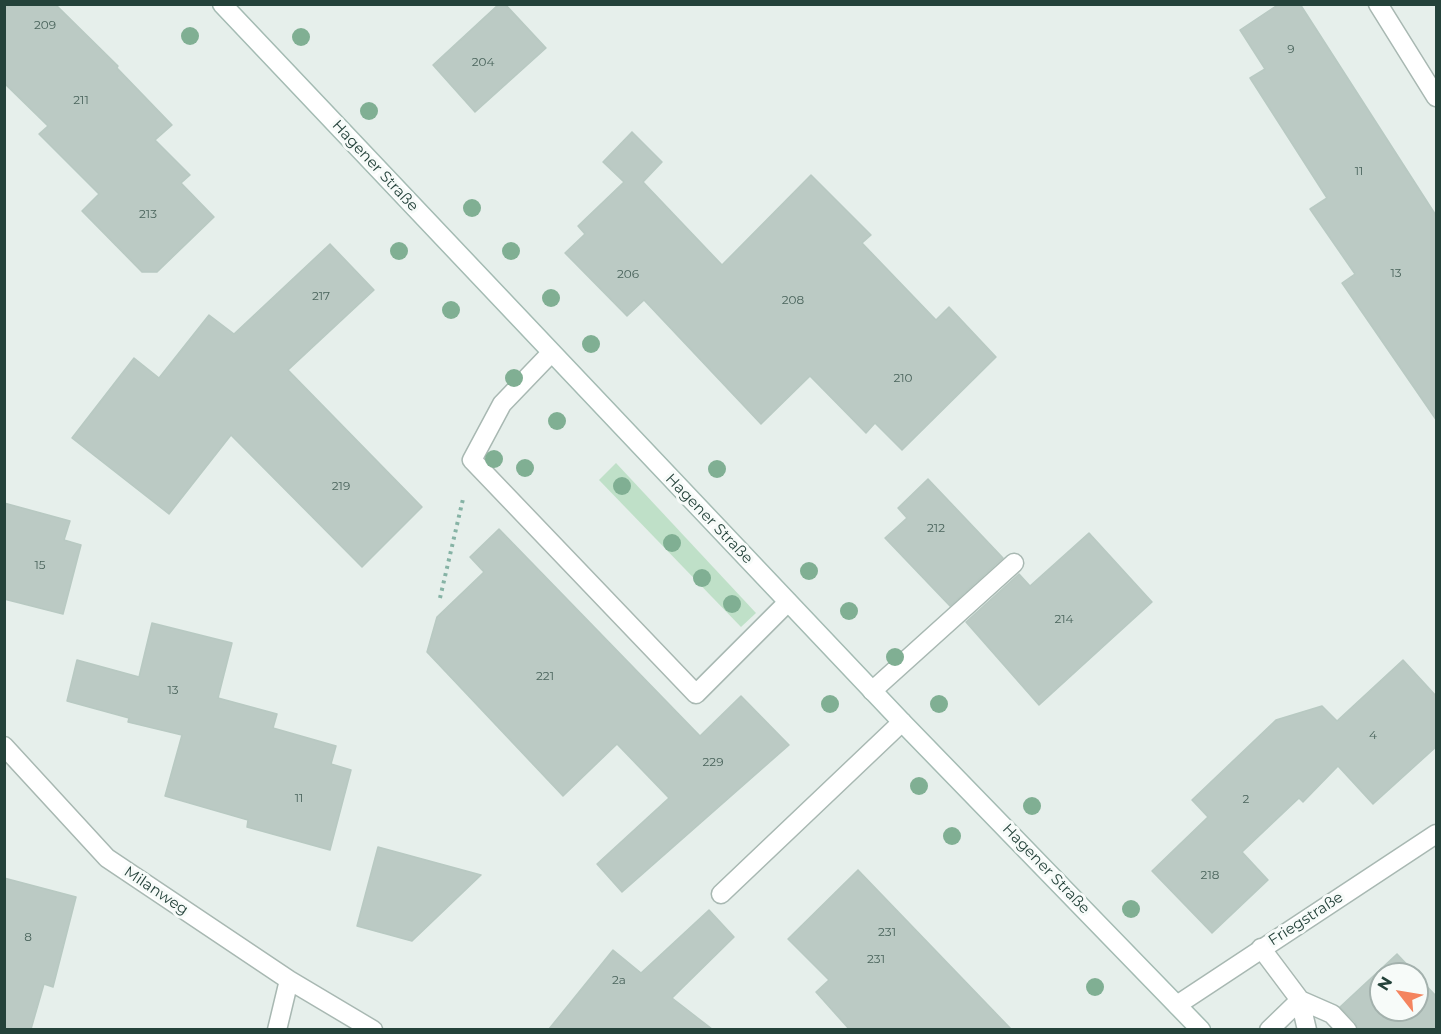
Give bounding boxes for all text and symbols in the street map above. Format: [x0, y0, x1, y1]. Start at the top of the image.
house number: 209 [34, 18, 56, 32]
house number: 9 [1287, 42, 1295, 56]
house number: 204 [472, 55, 494, 69]
house number: 211 [73, 93, 89, 107]
street label: Hagener Straße [328, 117, 422, 215]
house number: 11 [1355, 164, 1363, 178]
house number: 213 [139, 207, 157, 221]
house number: 13 [1390, 266, 1402, 280]
house number: 206 [617, 267, 639, 281]
house number: 217 [312, 289, 330, 303]
house number: 208 [782, 293, 804, 307]
house number: 210 [893, 371, 913, 385]
street label: Hagener Straße [661, 470, 757, 568]
house number: 219 [332, 479, 350, 493]
house number: 212 [927, 521, 945, 535]
house number: 15 [34, 558, 46, 572]
house number: 214 [1054, 612, 1074, 626]
house number: 221 [536, 669, 554, 683]
house number: 13 [167, 683, 179, 697]
house number: 4 [1369, 728, 1377, 742]
house number: 229 [703, 755, 723, 769]
house number: 11 [295, 791, 303, 805]
house number: 2 [1243, 792, 1249, 806]
street label: Hagener Straße [998, 820, 1094, 918]
street label: Milanweg [120, 863, 192, 919]
house number: 218 [1201, 868, 1219, 882]
street label: Friegstraße [1265, 888, 1347, 950]
house number: 231 [878, 925, 896, 939]
house number: 8 [24, 930, 32, 944]
house number: 231 [867, 952, 885, 966]
north arrow [1369, 962, 1429, 1022]
house number: 2a [612, 973, 626, 987]
text: N [1373, 973, 1396, 994]

